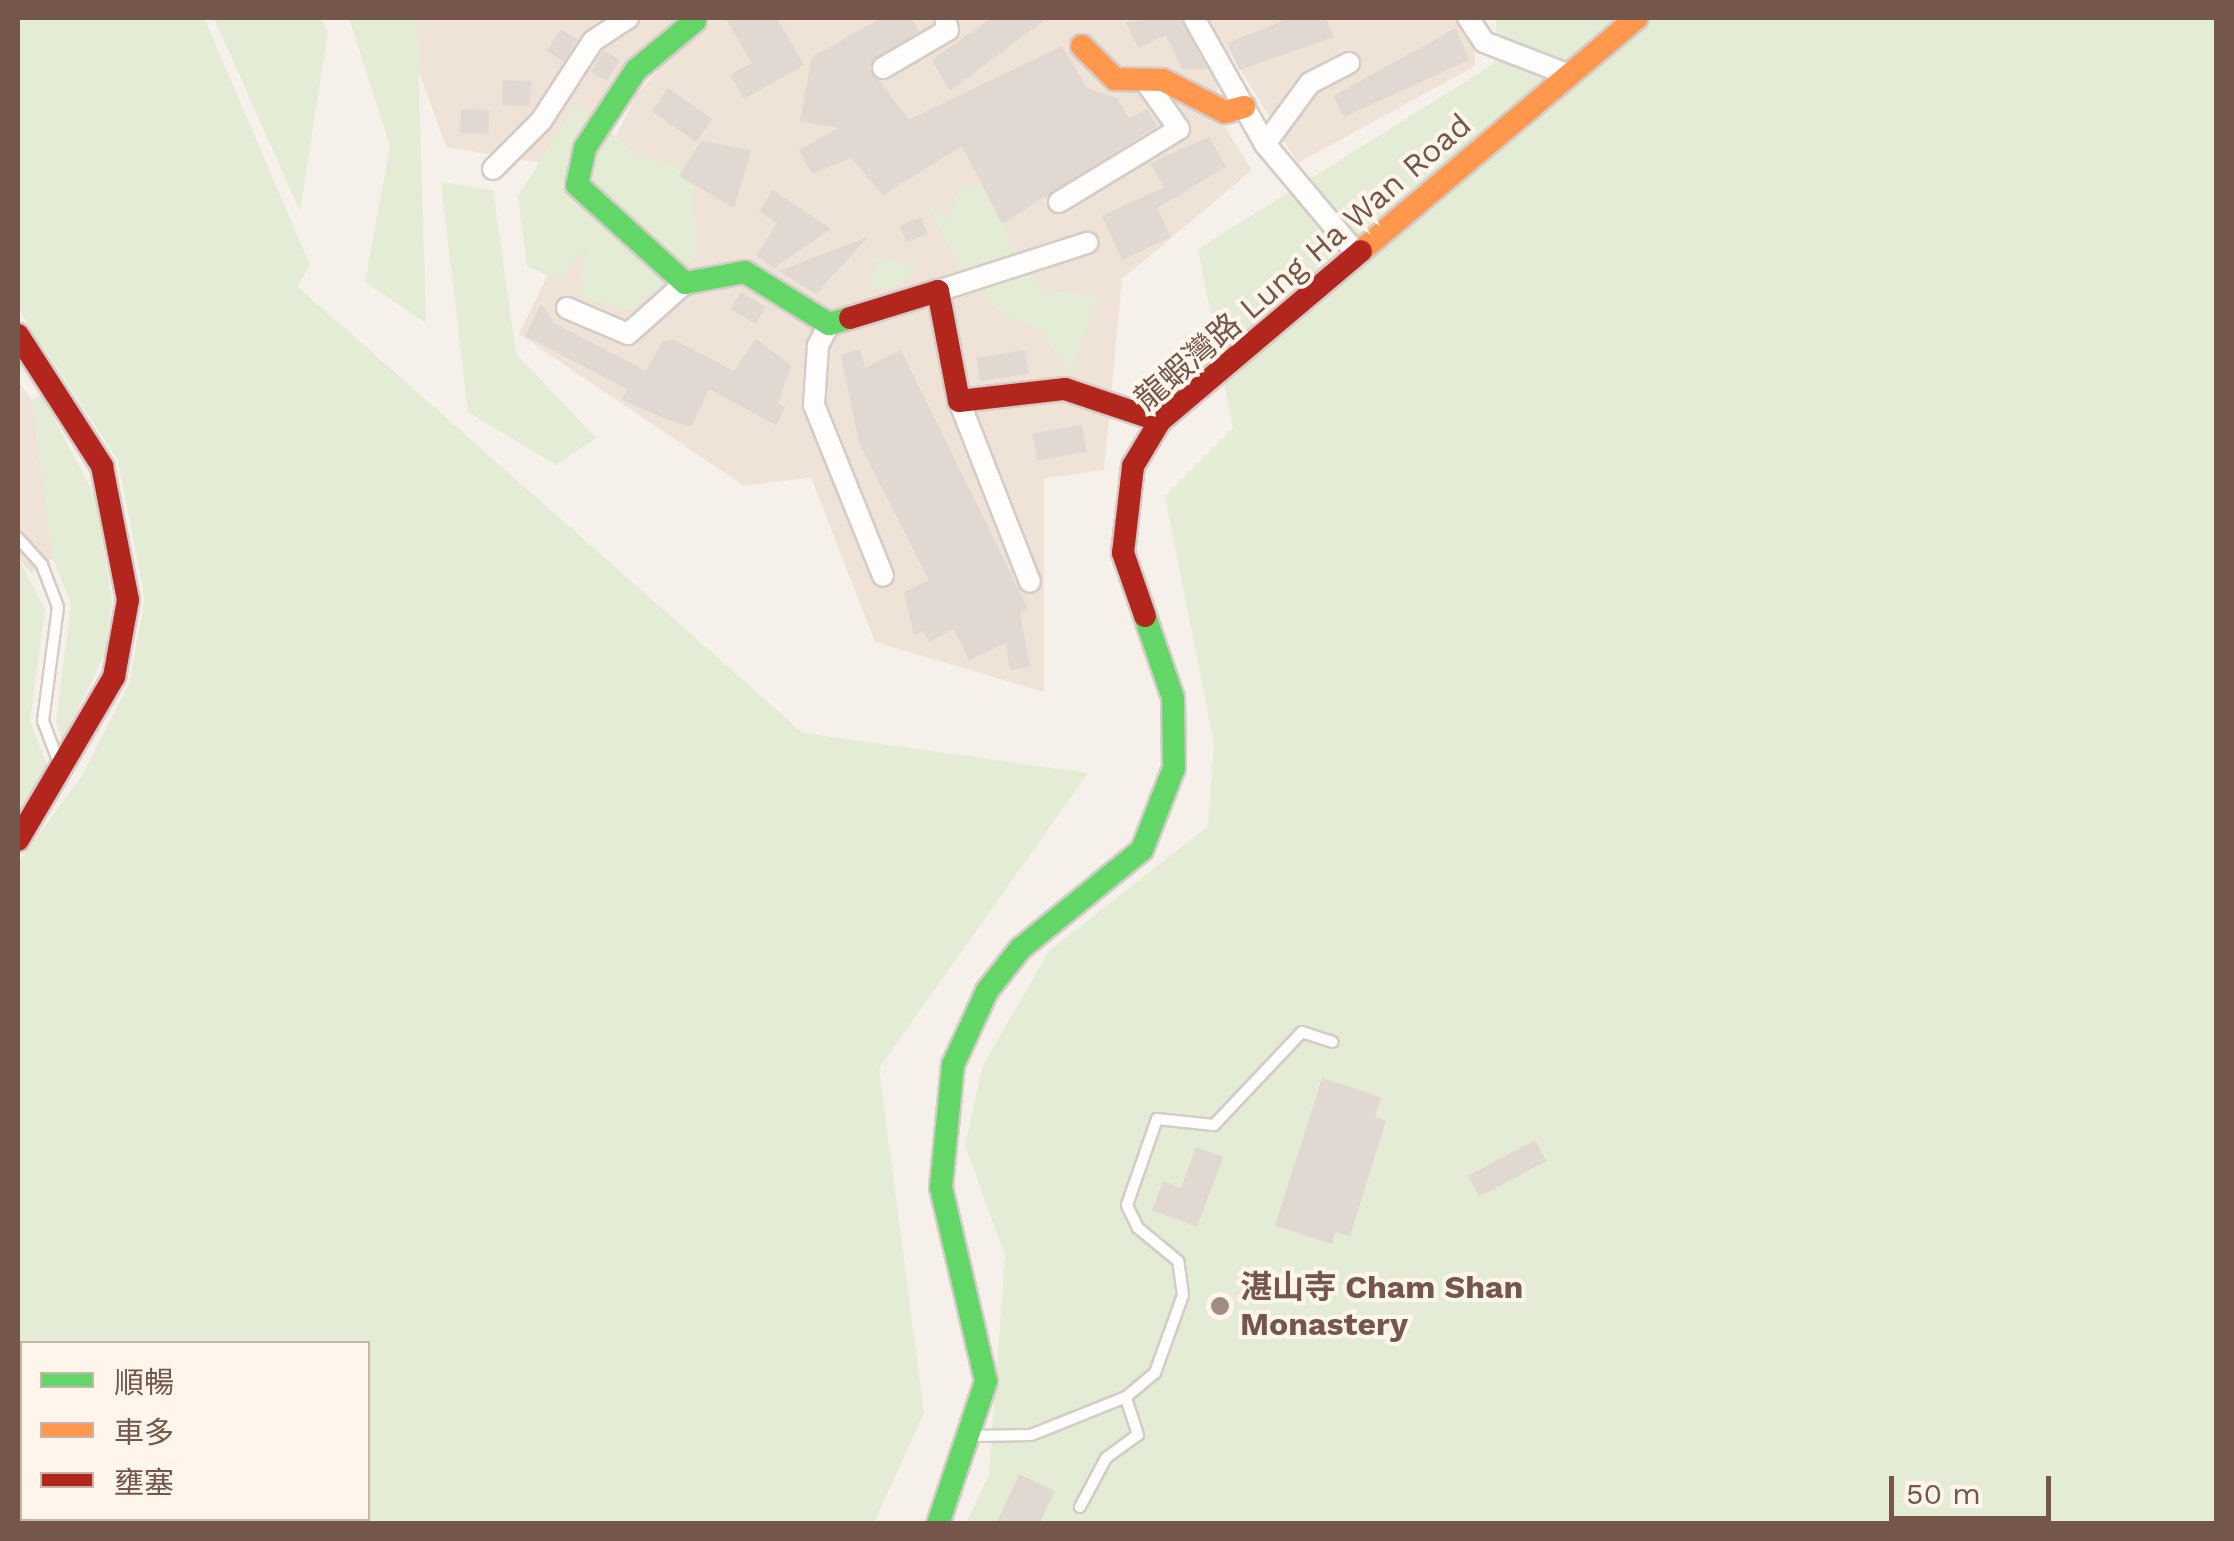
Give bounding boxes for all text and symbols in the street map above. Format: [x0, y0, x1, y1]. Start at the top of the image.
street label: 龍蝦灣路 Lung Ha Wan Road [1127, 105, 1479, 419]
place label: 湛山寺 Cham Shan Monastery [1240, 1269, 1523, 1344]
marker: 湛山寺 Cham Shan Monastery [1209, 1295, 1231, 1317]
legend [20, 1341, 370, 1521]
text: 順暢 [114, 1365, 174, 1400]
text: 車多 [114, 1415, 174, 1450]
scale bar [1894, 1456, 2056, 1518]
text: 壅塞 [114, 1465, 174, 1500]
text: 50 m [1906, 1476, 1981, 1511]

